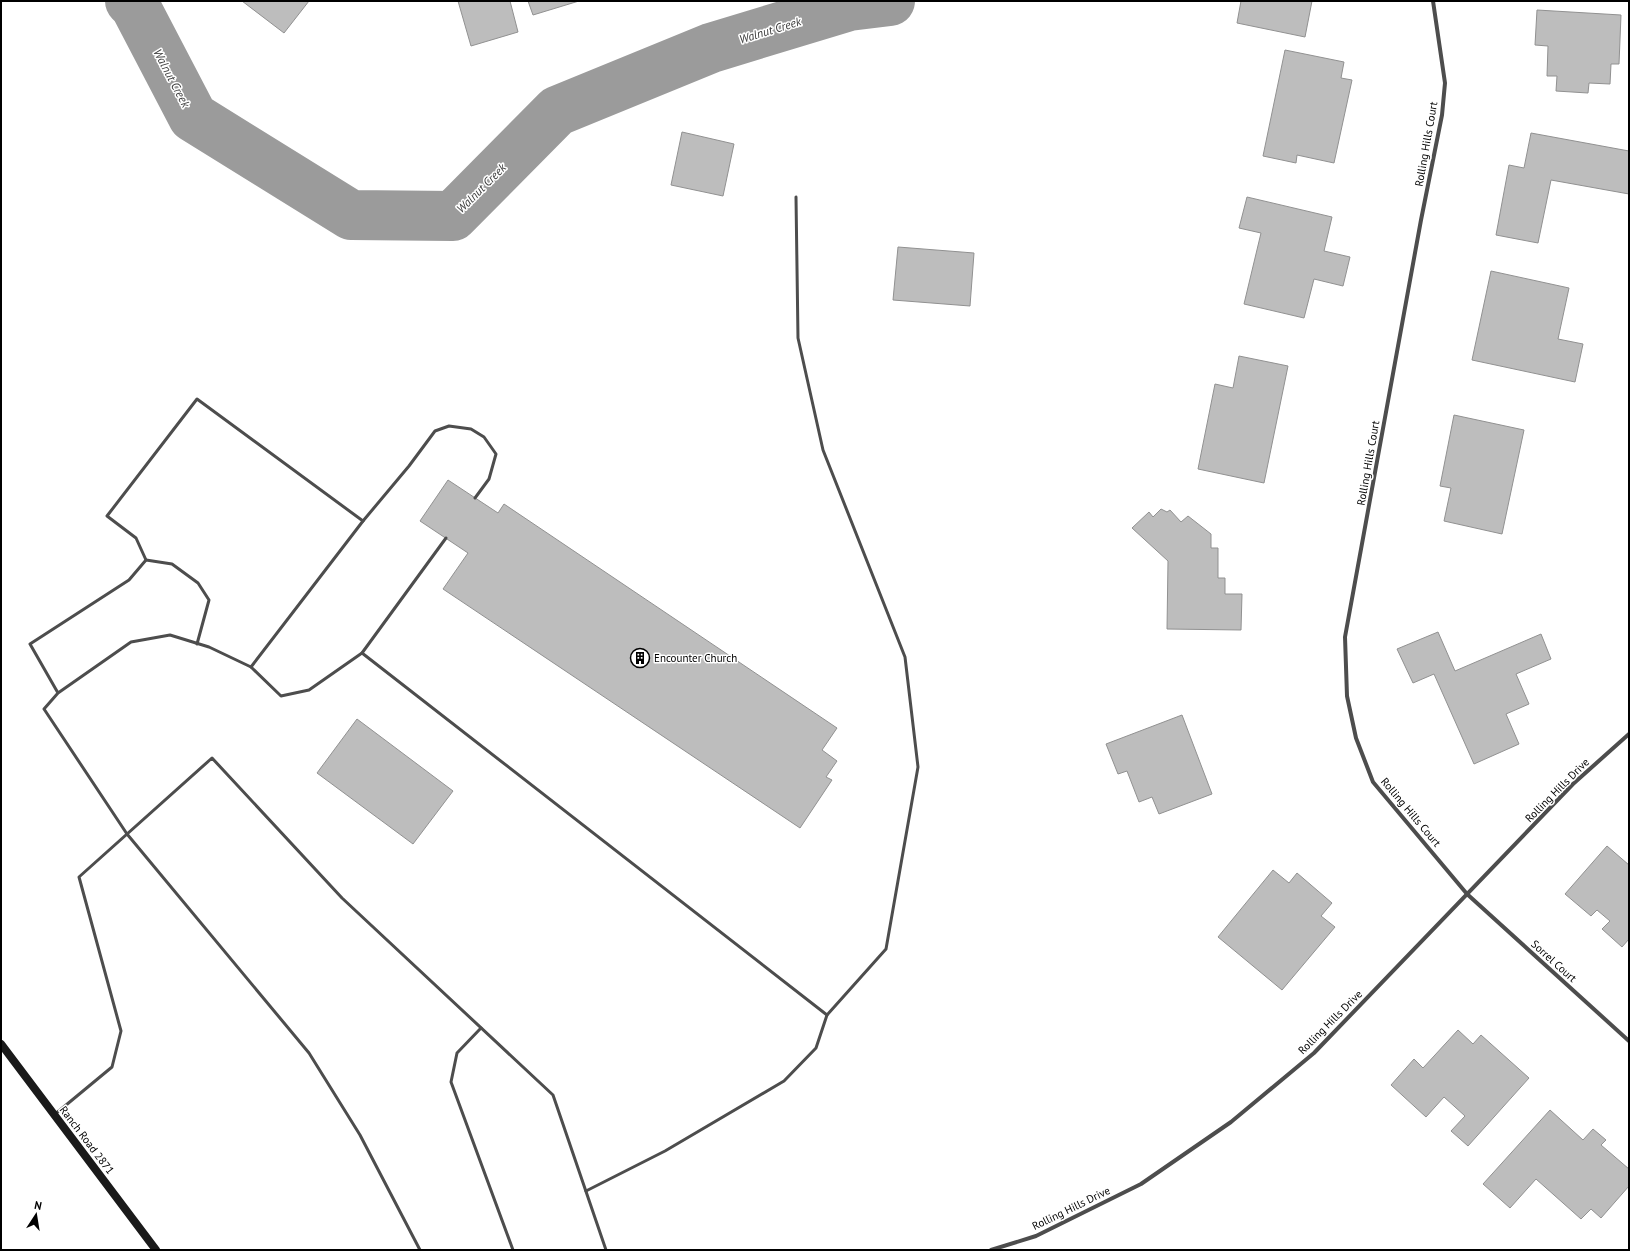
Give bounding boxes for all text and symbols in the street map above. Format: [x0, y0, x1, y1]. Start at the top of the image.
water label: Walnut Creek [737, 13, 803, 47]
water label: Walnut Creek [150, 46, 194, 110]
street label: Rolling Hills Court [1412, 100, 1440, 188]
water label: Walnut Creek [453, 160, 509, 216]
street label: Rolling Hills Court [1354, 419, 1382, 507]
building icon: Encounter Church [629, 647, 651, 669]
place label: Encounter Church [654, 651, 737, 665]
street label: Rolling Hills Drive [1522, 755, 1592, 825]
street label: Rolling Hills Court [1378, 775, 1444, 850]
street label: Sorrel Court [1528, 937, 1580, 985]
street label: Rolling Hills Drive [1295, 987, 1365, 1057]
street label: Ranch Road 2871 [57, 1103, 117, 1177]
street label: Rolling Hills Drive [1030, 1183, 1113, 1233]
north arrow [16, 1195, 56, 1235]
text: N [33, 1198, 43, 1213]

